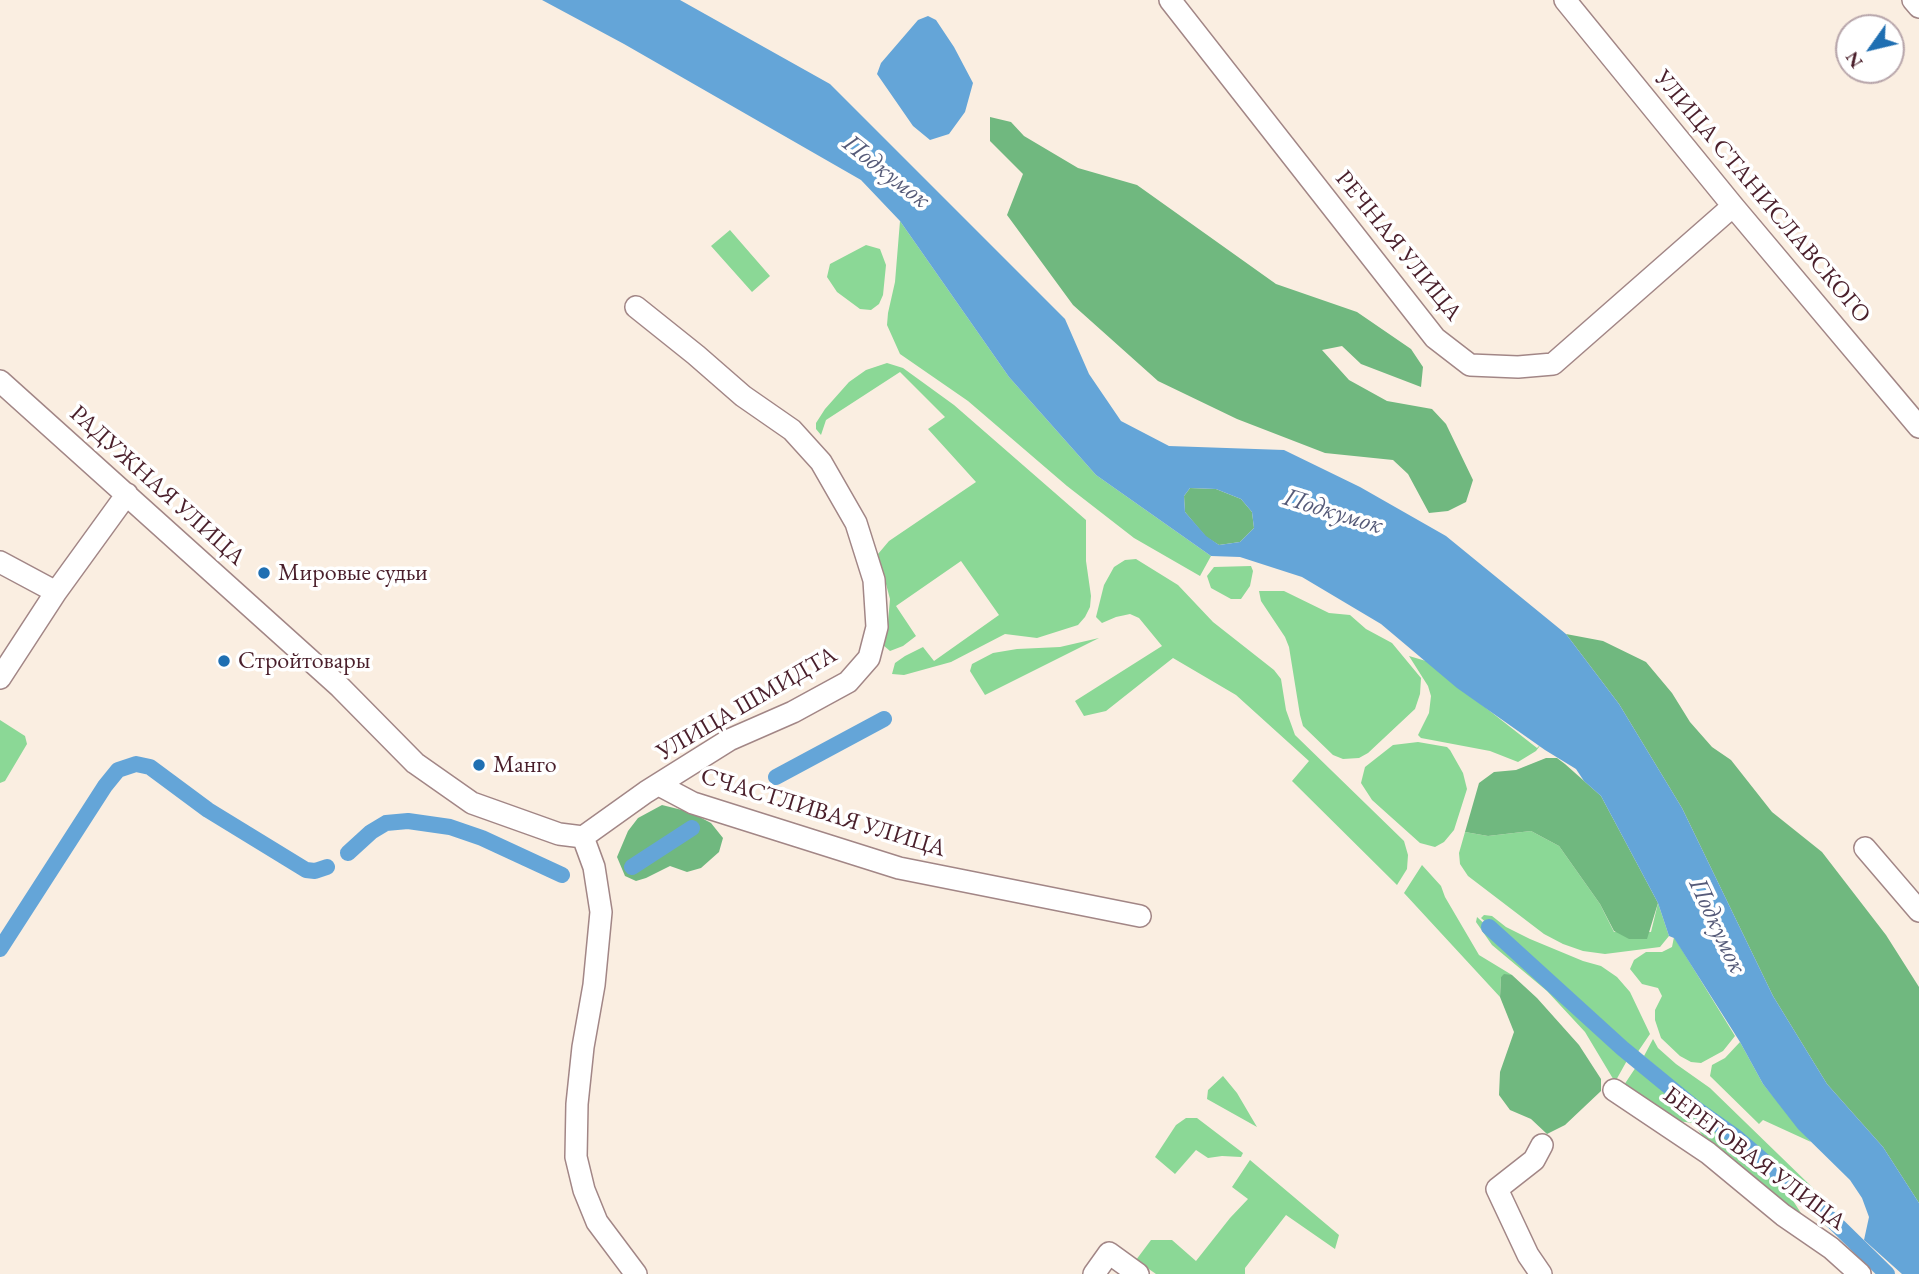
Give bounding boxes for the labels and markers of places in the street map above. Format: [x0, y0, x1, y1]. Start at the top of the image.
place label: Мировые судьи [278, 559, 428, 587]
marker: Мировые судьи [256, 565, 272, 581]
place label: Стройтовары [238, 647, 370, 675]
marker: Стройтовары [216, 653, 232, 669]
place label: Манго [493, 751, 557, 779]
marker: Манго [471, 757, 487, 773]

